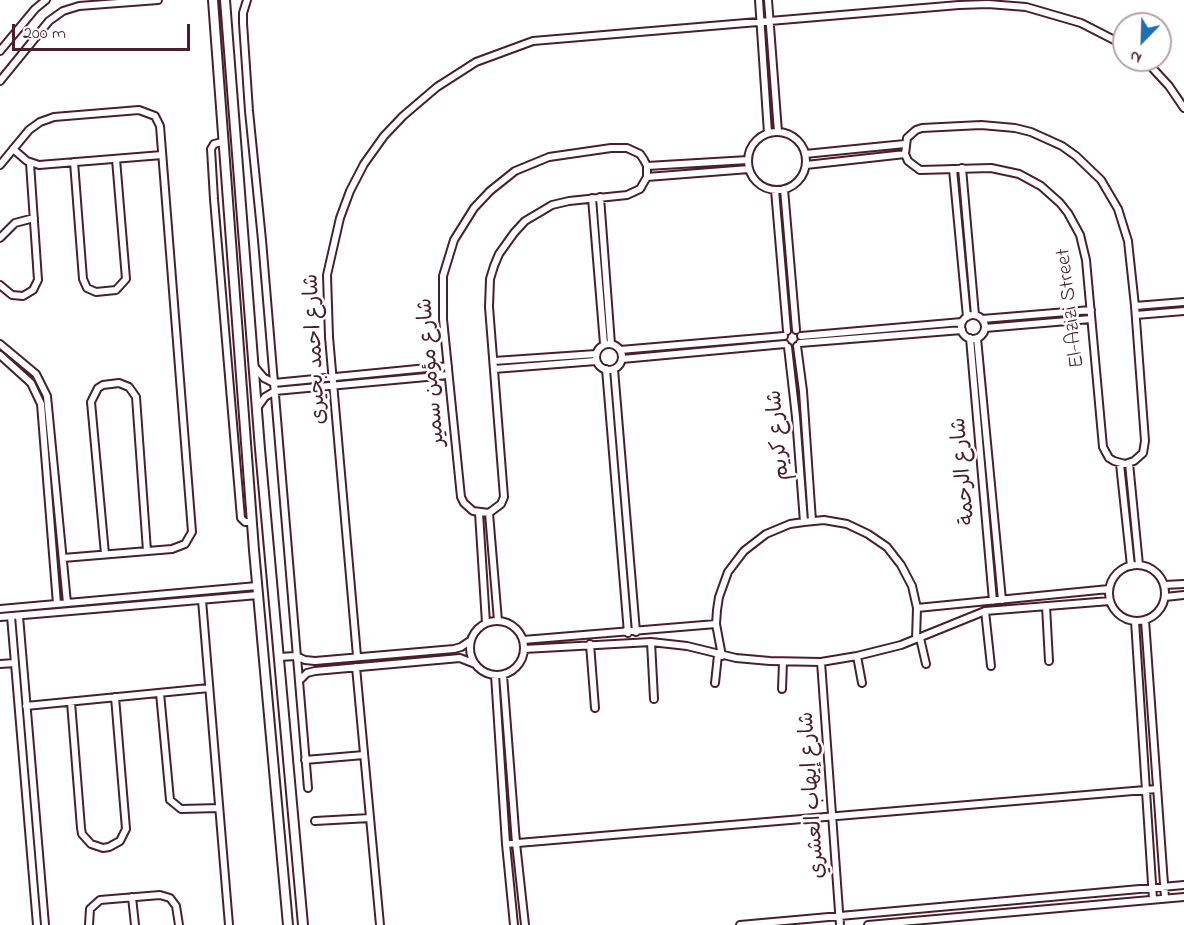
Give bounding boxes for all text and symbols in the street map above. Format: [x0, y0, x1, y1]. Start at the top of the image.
scale bar [15, 12, 194, 50]
north arrow [1112, 12, 1172, 72]
text: 200 m [23, 21, 66, 47]
text: N [1126, 44, 1145, 70]
street label: El-Azizi Street [1052, 247, 1092, 369]
street label: شارع احمد بحيرى [300, 273, 334, 425]
street label: شارع مؤمن سمير [414, 297, 452, 447]
street label: شارع كريم [763, 389, 797, 481]
street label: شارع الرحمة [948, 416, 982, 526]
street label: شارع إيهاب العشري [796, 711, 832, 879]

